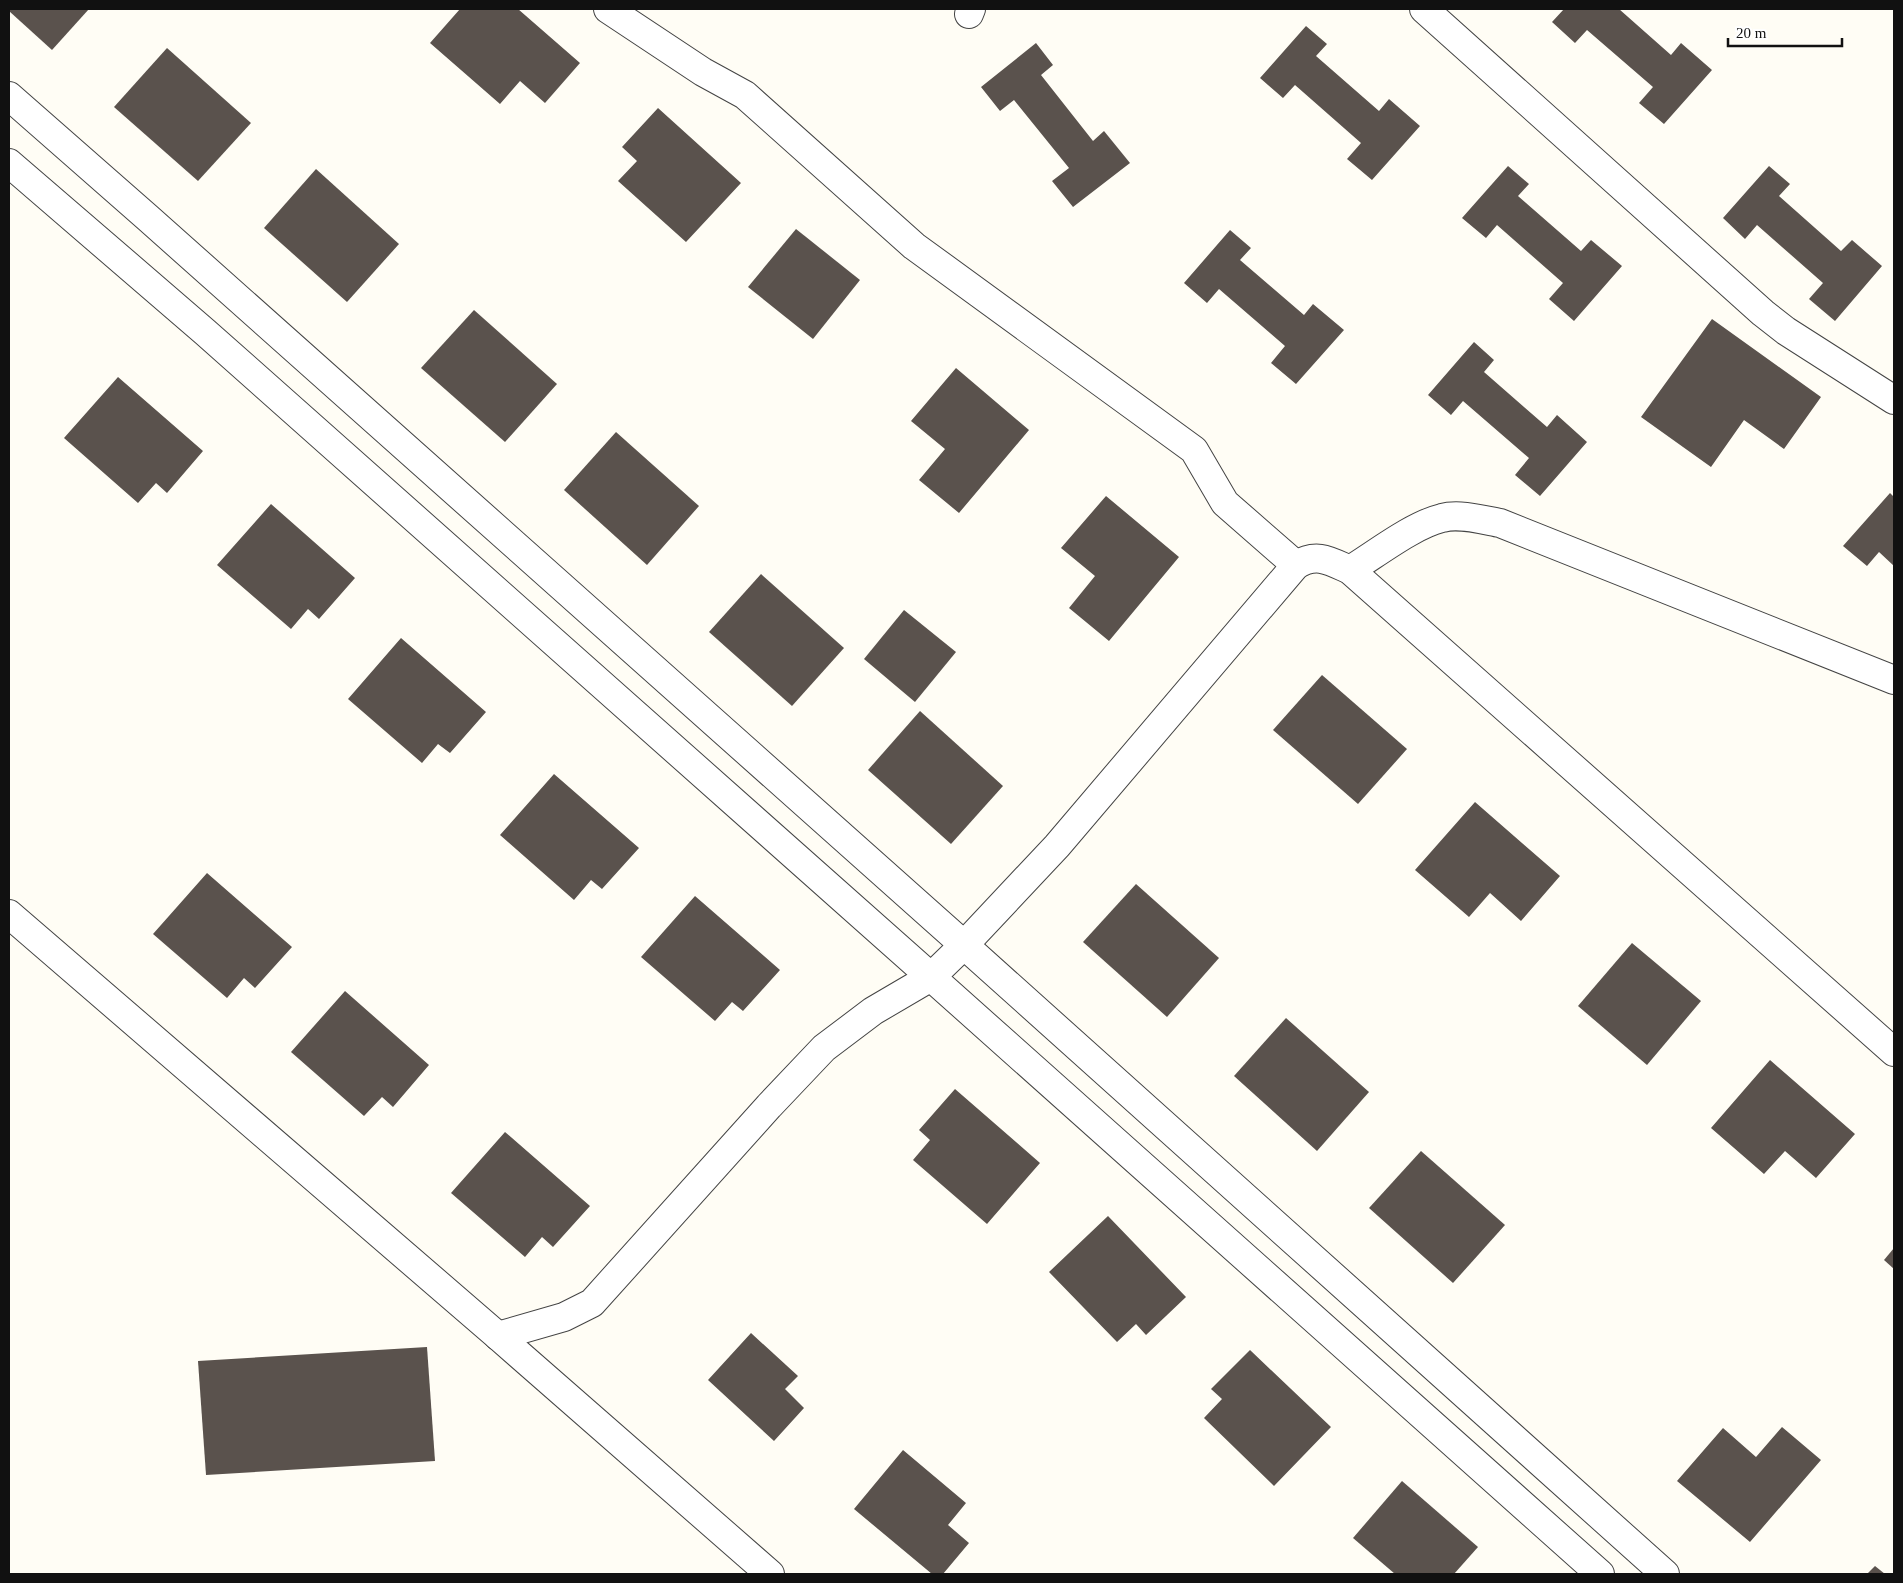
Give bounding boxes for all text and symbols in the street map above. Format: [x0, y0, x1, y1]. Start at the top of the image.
scale bar [1728, 15, 1842, 47]
text: 20 m [1736, 25, 1767, 41]

